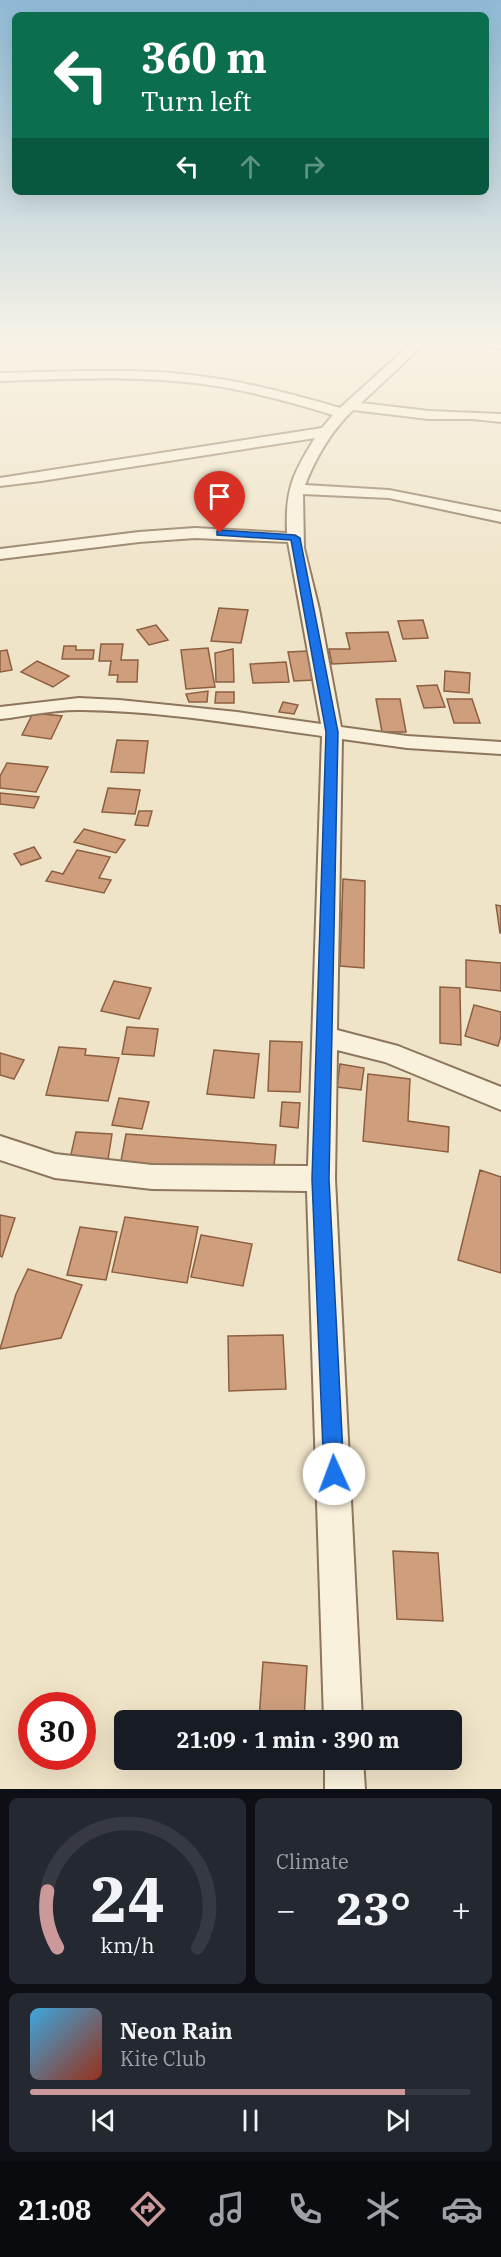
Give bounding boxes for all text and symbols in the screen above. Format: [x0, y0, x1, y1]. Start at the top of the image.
text: 360 m [141, 30, 267, 85]
icon: left [42, 36, 120, 114]
text: Turn left [141, 83, 252, 118]
icon: left [171, 150, 204, 183]
icon: ahead [234, 150, 267, 183]
icon: right [297, 150, 330, 183]
pin [194, 471, 245, 533]
icon: arrive [203, 480, 236, 513]
position arrow [302, 1442, 366, 1506]
speed limit sign: 30 [18, 1692, 96, 1770]
text: 21:09 · 1 min · 390 m [176, 1725, 400, 1754]
text: Climate [276, 1848, 349, 1875]
text: 24 [90, 1858, 165, 1939]
text: 23° [336, 1879, 411, 1937]
text: − [276, 1888, 296, 1931]
text: + [451, 1888, 471, 1931]
text: km/h [100, 1931, 155, 1959]
text: Neon Rain [120, 2016, 233, 2045]
text: Kite Club [120, 2045, 206, 2072]
icon: previous [87, 2104, 120, 2137]
icon: pause [234, 2104, 267, 2137]
icon: next [381, 2104, 414, 2137]
icon: directions [127, 2188, 169, 2230]
icon: music [206, 2188, 248, 2230]
icon: phone [284, 2188, 326, 2230]
icon: climate [362, 2188, 404, 2230]
icon: car [441, 2188, 483, 2230]
text: 21:08 [18, 2192, 91, 2227]

